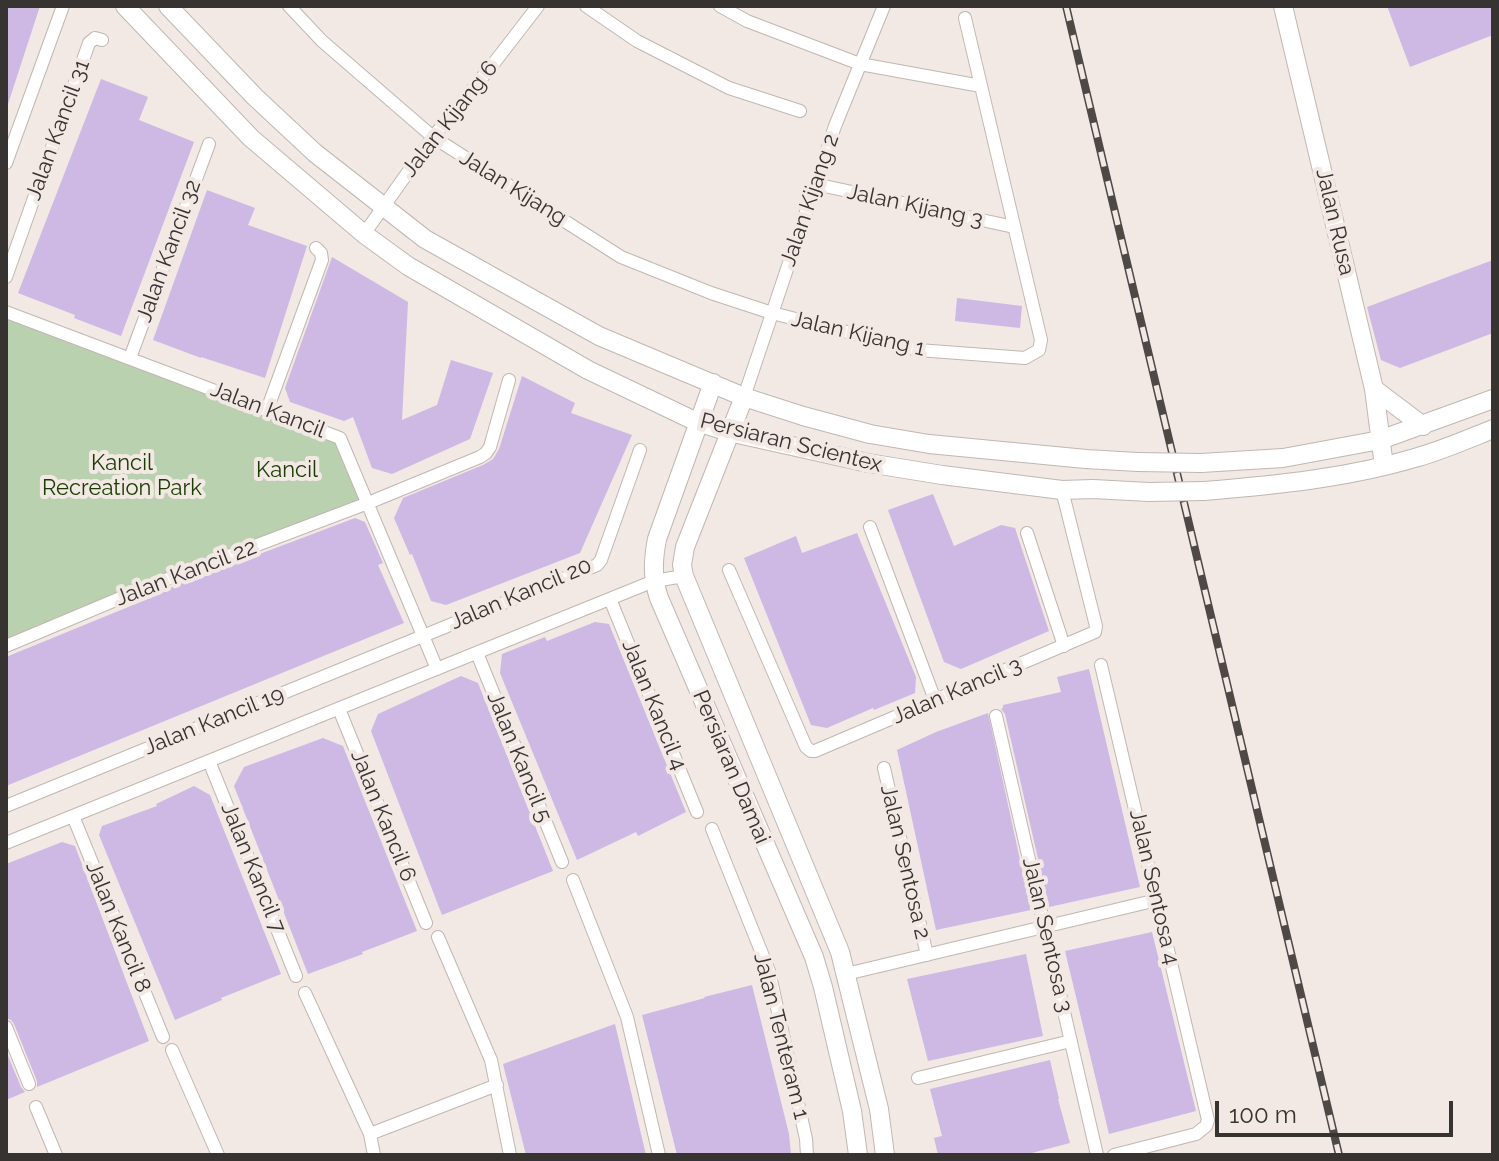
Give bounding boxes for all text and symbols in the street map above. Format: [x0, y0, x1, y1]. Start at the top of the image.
street label: Jalan Kancil 31 [20, 56, 96, 204]
street label: Jalan Kijang 6 [397, 56, 503, 182]
street label: Jalan Kijang 2 [775, 130, 845, 270]
street label: Jalan Kijang [455, 145, 571, 231]
street label: Jalan Rusa [1310, 166, 1360, 278]
street label: Jalan Kancil 32 [131, 176, 207, 326]
street label: Jalan Kijang 3 [845, 179, 985, 233]
street label: Jalan Kijang 1 [789, 306, 927, 362]
street label: Jalan Kancil [207, 376, 329, 444]
street label: Persiaran Scientex [697, 408, 885, 478]
park label: Kancil Recreation Park [42, 450, 202, 502]
park label: Kancil [256, 457, 318, 483]
street label: Jalan Kancil 22 [112, 534, 260, 612]
street label: Jalan Kancil 20 [446, 552, 596, 636]
street label: Jalan Kancil 4 [616, 636, 692, 774]
street label: Jalan Kancil 3 [888, 652, 1026, 730]
street label: Jalan Kancil 19 [140, 681, 288, 761]
street label: Persiaran Damai [687, 686, 775, 848]
street label: Jalan Kancil 5 [481, 688, 557, 826]
street label: Jalan Kancil 6 [345, 746, 421, 886]
street label: Jalan Sentosa 2 [874, 782, 936, 942]
street label: Jalan Kancil 7 [215, 799, 291, 937]
street label: Jalan Sentosa 4 [1123, 807, 1185, 967]
street label: Jalan Sentosa 3 [1016, 855, 1078, 1015]
street label: Jalan Kancil 8 [80, 857, 156, 997]
street label: Jalan Tenteram 1 [748, 950, 814, 1122]
scale bar [1219, 1085, 1457, 1135]
text: 100 m [1229, 1100, 1297, 1129]

